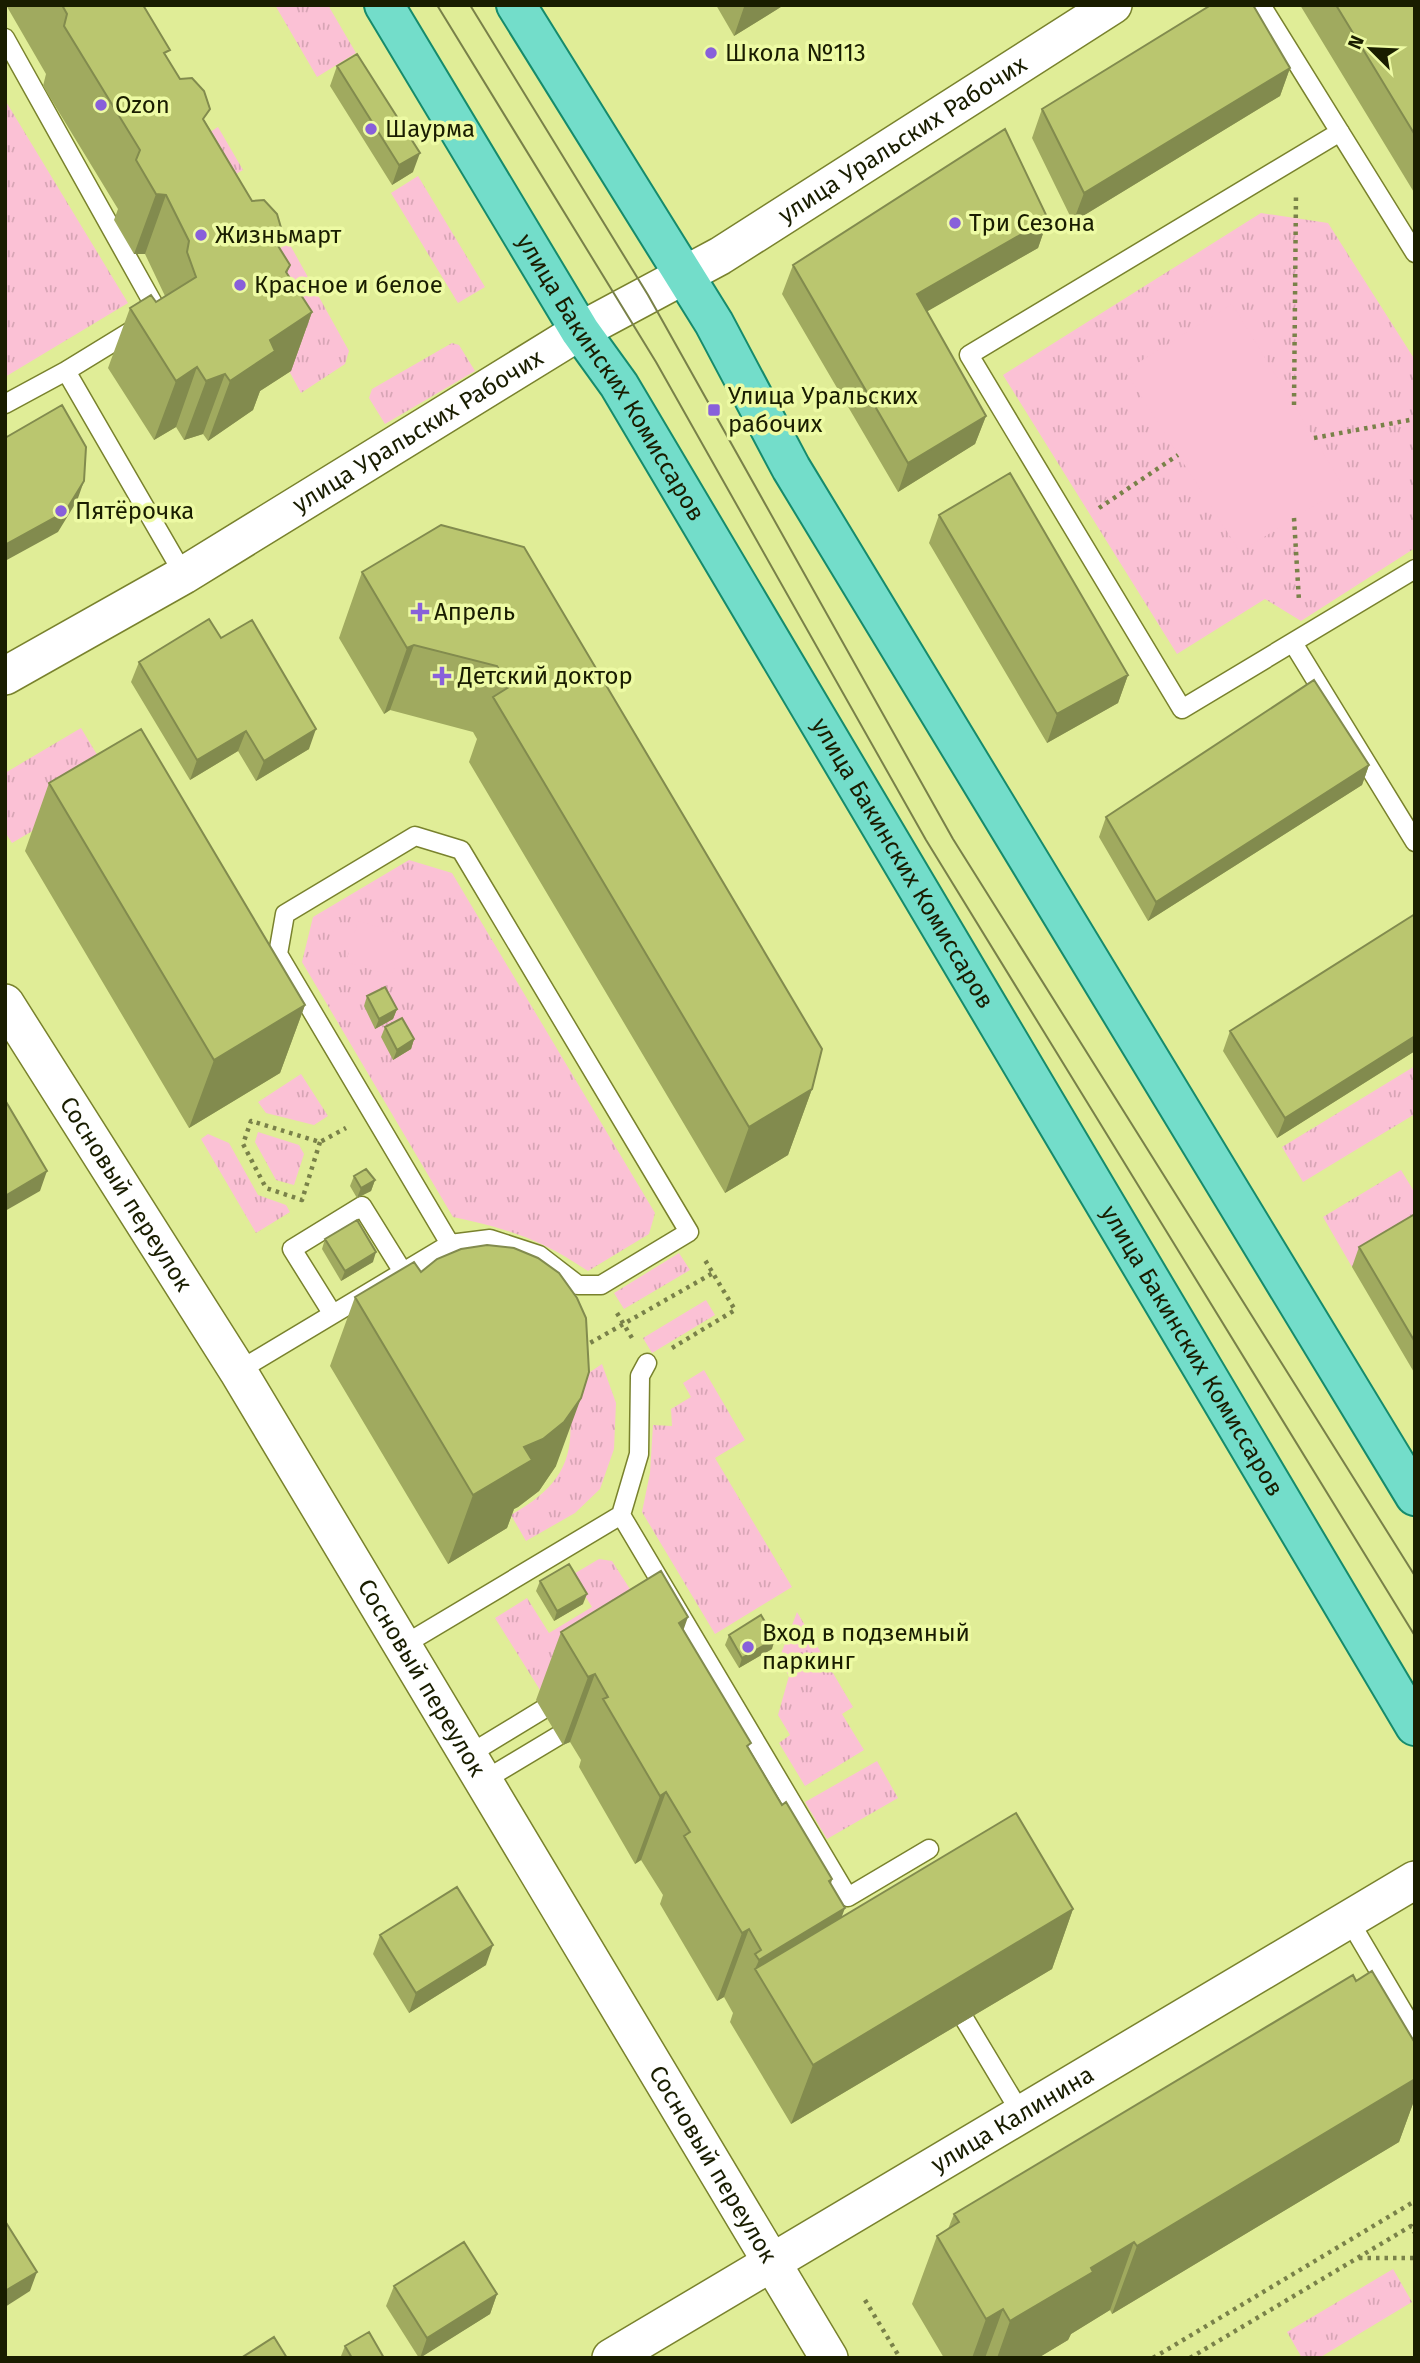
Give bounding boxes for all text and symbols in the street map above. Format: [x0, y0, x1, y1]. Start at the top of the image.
north arrow [1336, 14, 1406, 84]
text: N [1343, 32, 1369, 53]
place label: Школа №113 [725, 39, 866, 67]
marker: Школа №113 [703, 45, 719, 61]
street label: улица Уральских Рабочих [773, 50, 1032, 229]
place label: Ozon [115, 91, 170, 119]
marker: Ozon [93, 97, 109, 113]
place label: Шаурма [385, 115, 475, 143]
marker: Шаурма [363, 121, 379, 137]
place label: Три Сезона [969, 209, 1095, 237]
marker: Три Сезона [947, 215, 963, 231]
place label: Жизньмарт [215, 221, 342, 249]
marker: Жизньмарт [193, 227, 209, 243]
street label: улица Бакинских Комиссаров [511, 229, 710, 526]
place label: Красное и белое [254, 271, 443, 299]
marker: Красное и белое [232, 277, 248, 293]
street label: улица Уральских Рабочих [287, 343, 548, 519]
place label: Улица Уральских рабочих [728, 382, 918, 438]
marker: Улица Уральских рабочих [706, 402, 722, 418]
place label: Пятёрочка [75, 497, 194, 525]
marker: Пятёрочка [53, 503, 69, 519]
place label: Апрель [434, 598, 515, 626]
marker: Апрель [412, 604, 428, 620]
place label: Детский доктор [457, 662, 633, 690]
marker: Детский доктор [432, 666, 452, 686]
street label: улица Бакинских Комиссаров [806, 713, 1000, 1014]
street label: Сосновый переулок [54, 1091, 198, 1297]
street label: улица Бакинских Комиссаров [1095, 1200, 1289, 1501]
street label: Сосновый переулок [352, 1574, 492, 1782]
place label: Вход в подземный паркинг [762, 1619, 970, 1675]
marker: Вход в подземный паркинг [740, 1639, 756, 1655]
street label: Сосновый переулок [643, 2060, 783, 2268]
street label: улица Калинина [926, 2060, 1099, 2179]

